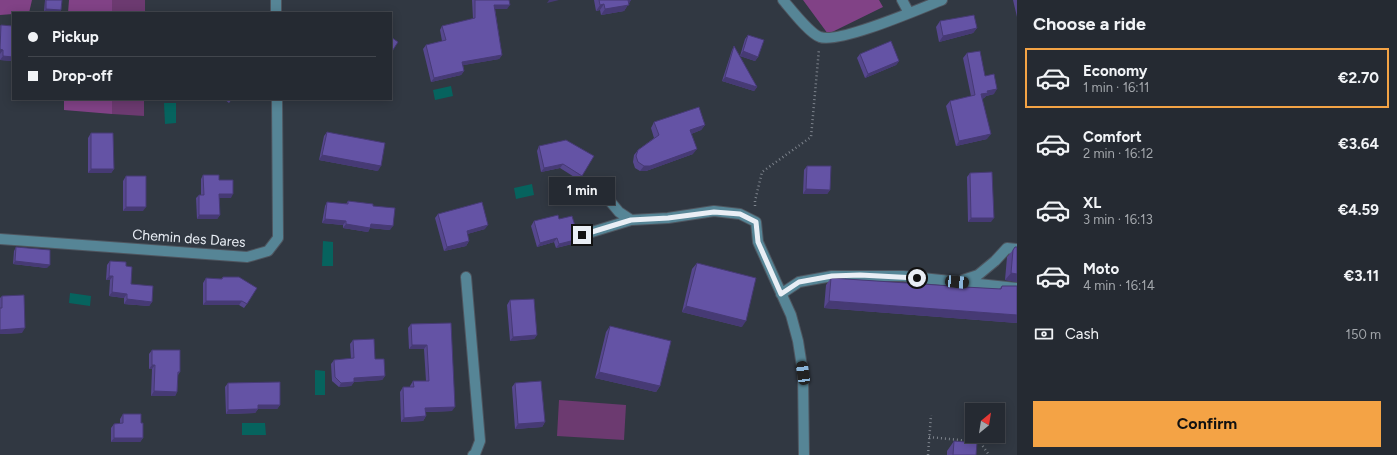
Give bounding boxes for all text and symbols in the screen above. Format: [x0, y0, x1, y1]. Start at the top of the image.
text: Choose a ride [1033, 13, 1146, 35]
text: Pickup [52, 28, 99, 46]
icon: car [1035, 60, 1071, 96]
text: Economy [1083, 62, 1148, 80]
text: Drop-off [52, 67, 113, 85]
text: €2.70 [1338, 69, 1379, 87]
text: 1 min · 16:11 [1083, 80, 1149, 95]
icon: car [1035, 126, 1071, 162]
text: Comfort [1083, 128, 1142, 146]
text: €3.64 [1338, 135, 1379, 153]
text: 2 min · 16:12 [1083, 146, 1153, 161]
callout: 1 min [549, 177, 615, 205]
text: 1 min [567, 183, 597, 198]
icon: car [1035, 192, 1071, 228]
text: XL [1083, 194, 1101, 212]
text: €4.59 [1338, 201, 1379, 219]
text: 3 min · 16:13 [1083, 212, 1153, 227]
street label: Chemin des Dares [132, 226, 246, 251]
route end [573, 226, 591, 244]
icon: car [1035, 258, 1071, 294]
text: Moto [1083, 260, 1119, 278]
text: €3.11 [1344, 267, 1379, 285]
route start [908, 269, 926, 287]
car [944, 275, 970, 289]
text: 4 min · 16:14 [1083, 278, 1155, 293]
icon: cash [1033, 323, 1055, 345]
text: Cash [1065, 325, 1099, 343]
text: 150 m [1346, 327, 1381, 342]
car [795, 360, 811, 386]
button: Confirm [1033, 401, 1381, 447]
north arrow [965, 403, 1005, 443]
map controls [965, 403, 1005, 443]

